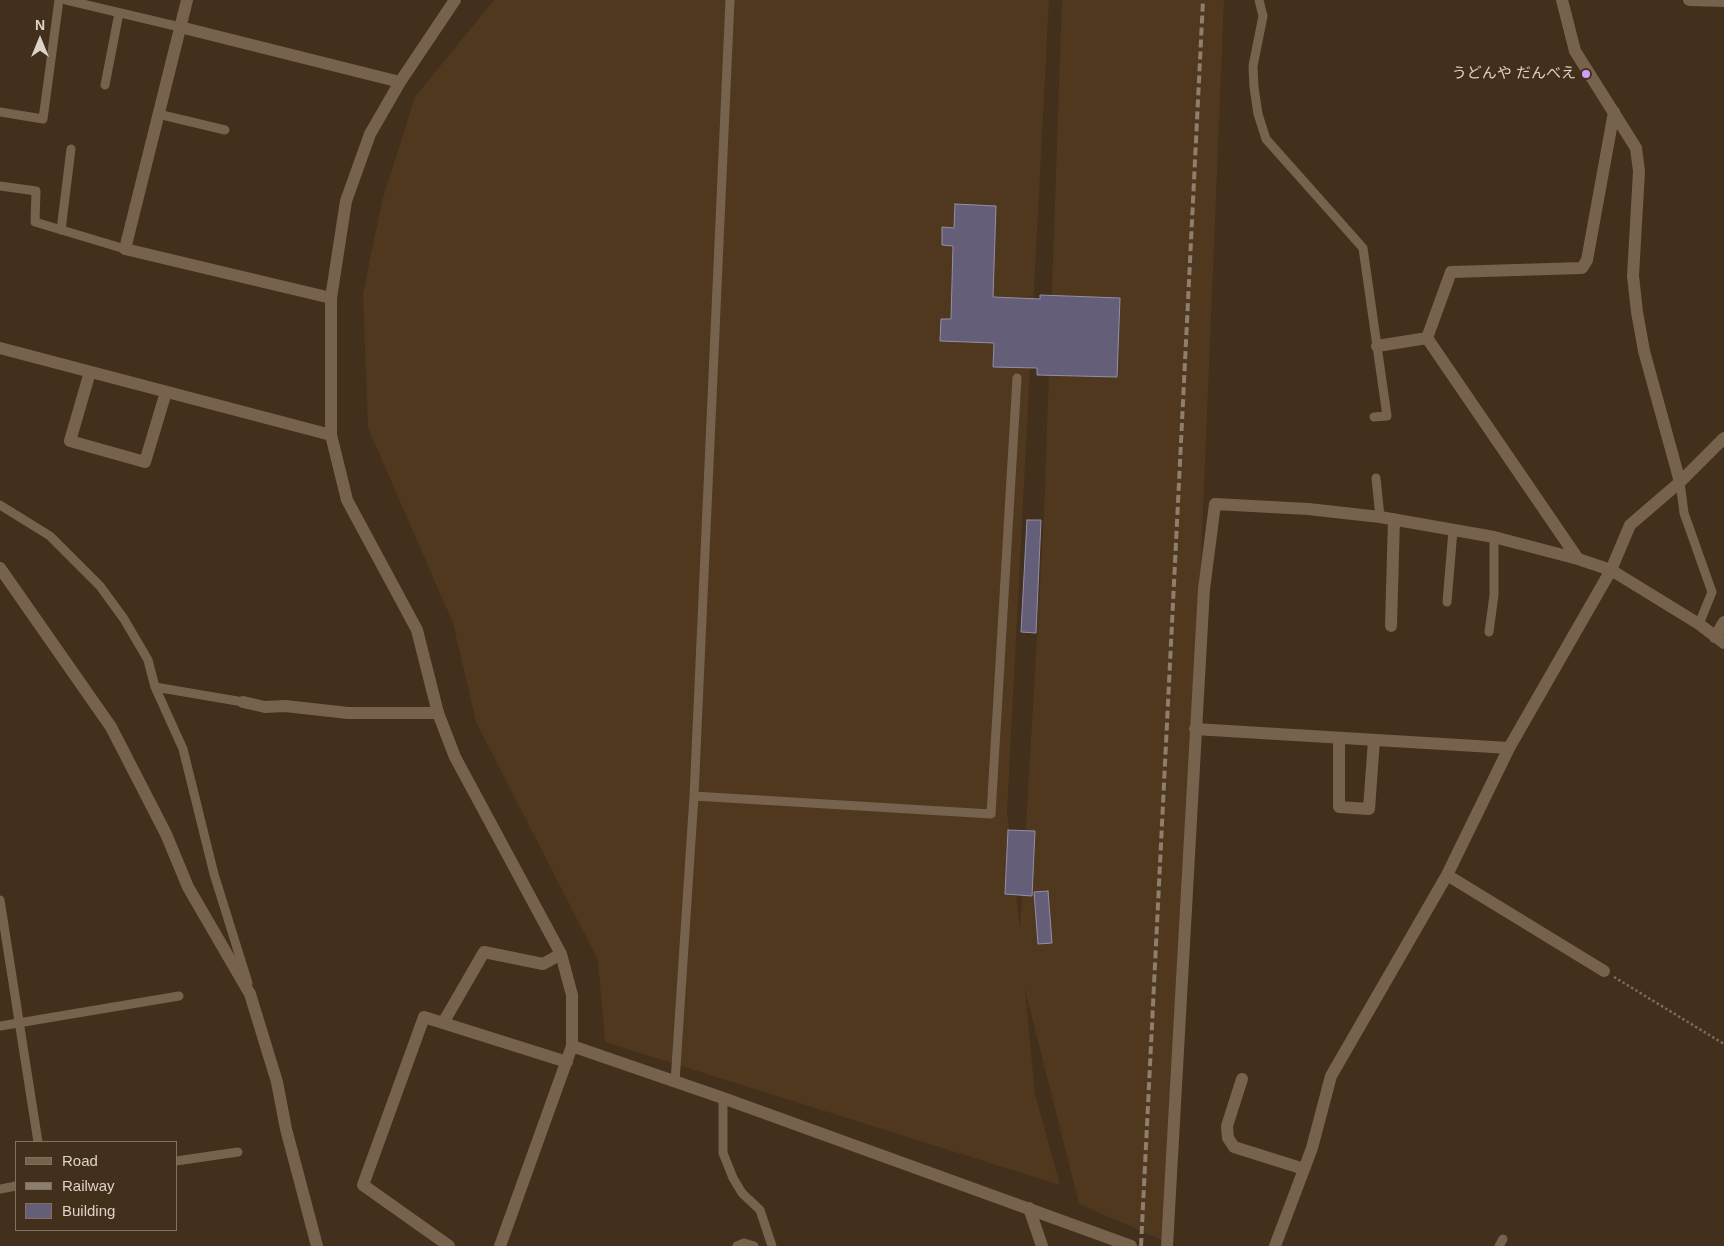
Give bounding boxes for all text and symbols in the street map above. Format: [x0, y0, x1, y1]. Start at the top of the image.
north arrow [15, 15, 65, 65]
text: N [35, 17, 45, 33]
place label: うどんや だんべえ [1452, 65, 1576, 83]
marker: うどんや だんべえ [1580, 68, 1592, 80]
legend [15, 1141, 178, 1231]
text: Road [62, 1152, 98, 1169]
text: Railway [62, 1177, 115, 1194]
text: Building [62, 1202, 115, 1219]

